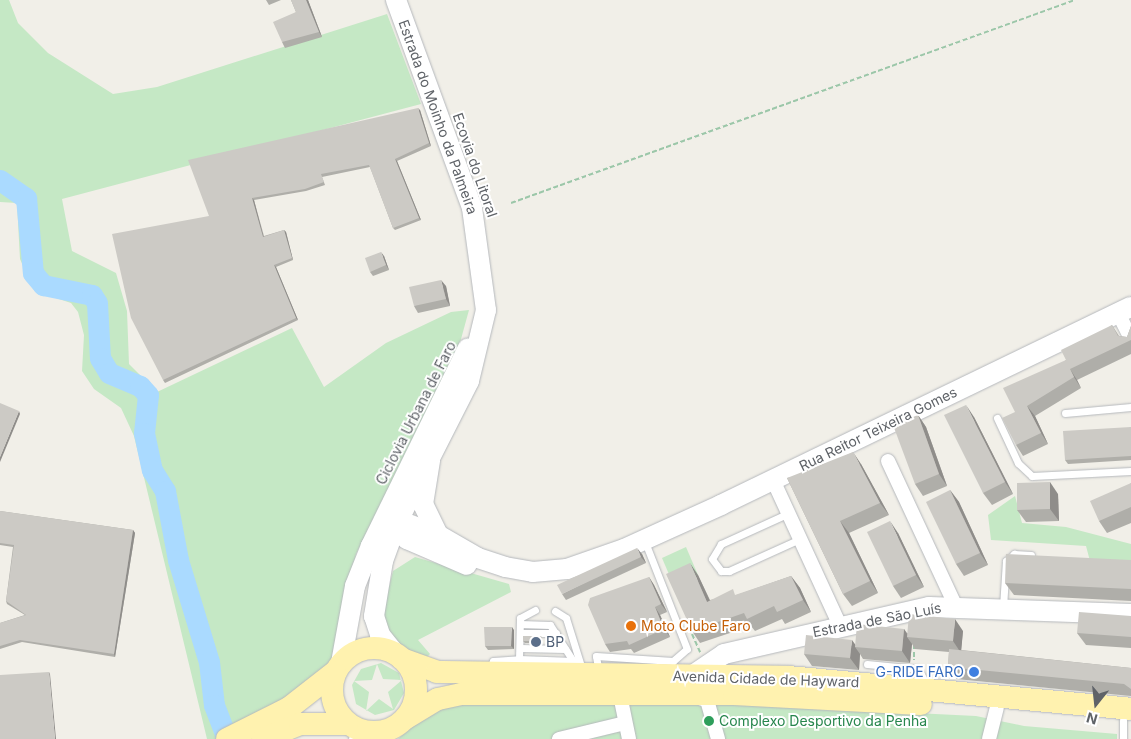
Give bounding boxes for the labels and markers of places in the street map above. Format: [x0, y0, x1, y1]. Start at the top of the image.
place label: Moto Clube Faro [641, 618, 751, 634]
marker: Moto Clube Faro [625, 620, 637, 632]
place label: BP [546, 634, 564, 650]
marker: BP [530, 636, 542, 648]
place label: G-RIDE FARO [876, 664, 964, 680]
marker: G-RIDE FARO [968, 666, 980, 678]
place label: Complexo Desportivo da Penha [719, 713, 927, 729]
marker: Complexo Desportivo da Penha [703, 715, 715, 727]

